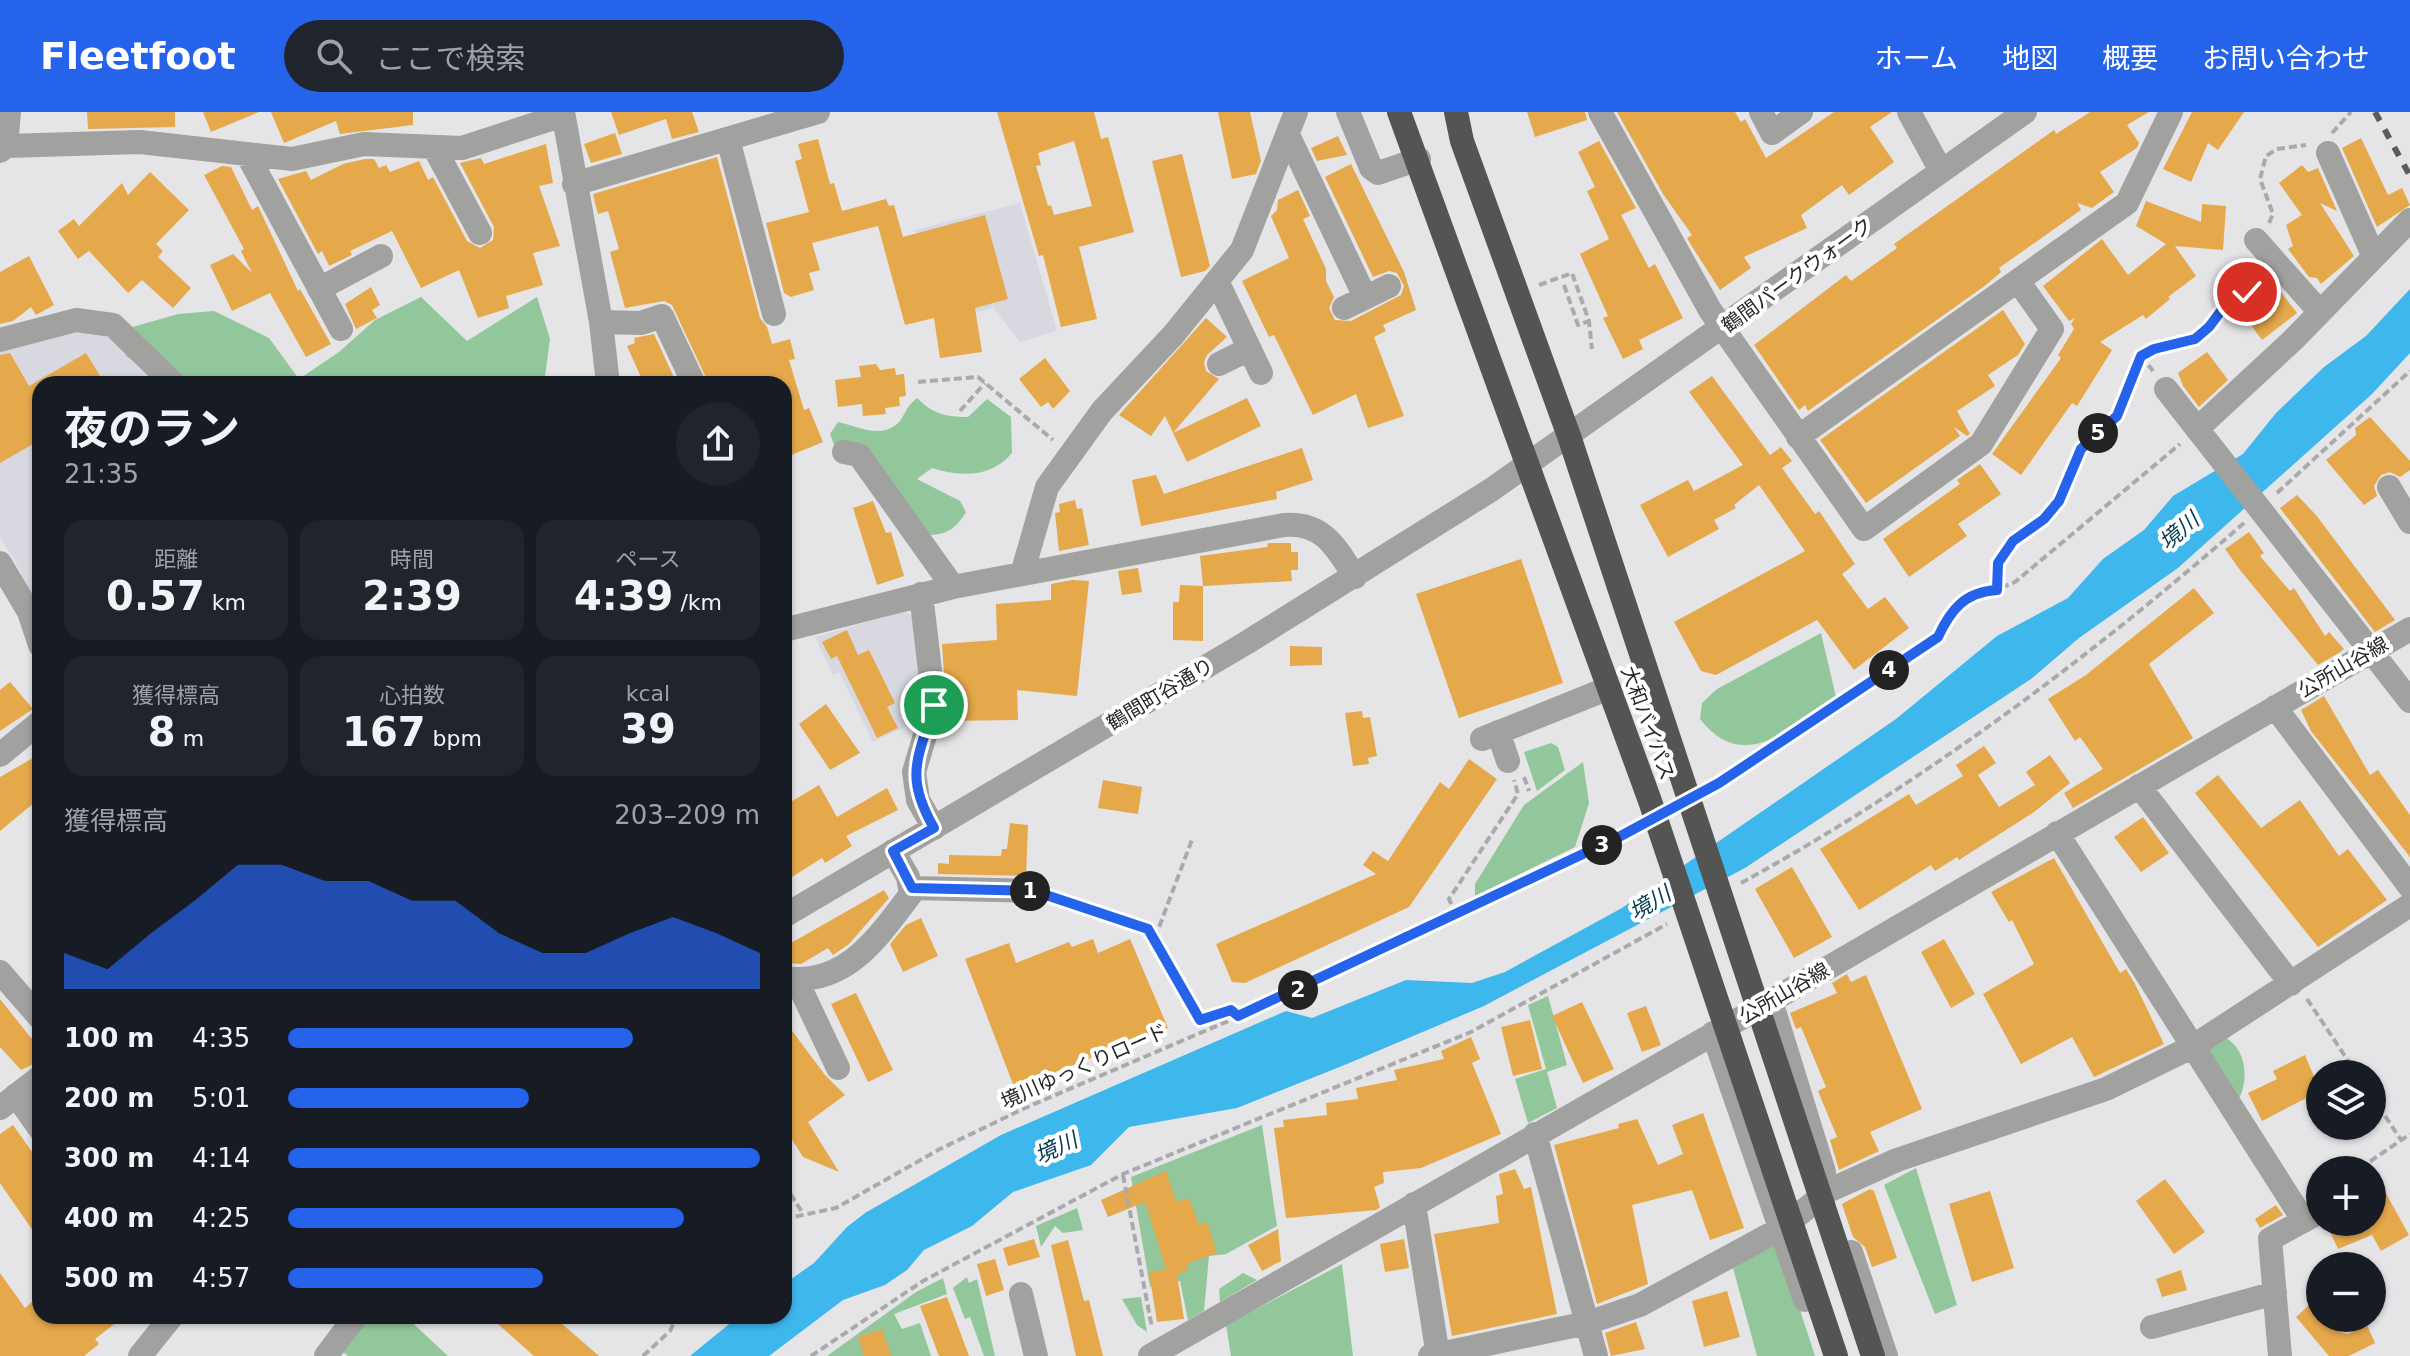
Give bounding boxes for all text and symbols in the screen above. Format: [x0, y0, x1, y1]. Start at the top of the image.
search box [284, 20, 844, 92]
text: Fleetfoot [40, 34, 236, 78]
icon: search [312, 34, 356, 78]
text: ここで検索 [376, 41, 526, 76]
text: ホーム [1875, 42, 1958, 75]
text: 地図 [2002, 42, 2058, 75]
text: 概要 [2102, 42, 2158, 75]
text: お問い合わせ [2202, 42, 2370, 75]
street label: 鶴間パークウォーク [1717, 212, 1877, 338]
pin [2213, 258, 2281, 326]
icon: check [2225, 270, 2269, 314]
button: share [676, 402, 760, 486]
text: 夜のラン [64, 403, 240, 454]
pin: 5 [2078, 413, 2118, 453]
text: 5 [2090, 420, 2106, 445]
text: 21:35 [64, 459, 139, 489]
water label: 境川 [2154, 506, 2205, 555]
text: 距離 [154, 547, 198, 572]
text: 時間 [390, 547, 434, 572]
text: ペース [616, 547, 680, 572]
text: 0.57 [106, 573, 205, 619]
text: 2:39 [362, 573, 462, 619]
text: 4:39 [574, 573, 673, 619]
text: km [205, 590, 246, 615]
text: /km [673, 590, 722, 615]
street label: 公所山谷線 [2294, 632, 2392, 702]
pin: 4 [1869, 650, 1909, 690]
street label: 鶴間町谷通り [1102, 653, 1218, 735]
text: 4 [1881, 657, 1897, 682]
street label: 大和バイパス [1616, 663, 1680, 783]
pin [900, 671, 968, 739]
text: kcal [626, 681, 670, 706]
text: 獲得標高 [132, 683, 220, 708]
text: 心拍数 [379, 683, 445, 708]
icon: arrive [912, 683, 956, 727]
text: 39 [620, 706, 676, 752]
text: 8 [148, 709, 176, 755]
text: 167 [342, 709, 426, 755]
text: m [176, 726, 204, 751]
text: bpm [426, 726, 482, 751]
text: 203–209 m [614, 800, 760, 830]
text: 獲得標高 [64, 806, 168, 836]
pin: 3 [1582, 825, 1622, 865]
text: 3 [1594, 832, 1610, 857]
pin: 1 [1010, 871, 1050, 911]
text: 1 [1022, 878, 1038, 903]
water label: 境川 [1625, 880, 1677, 925]
street label: 公所山谷線 [1735, 958, 1833, 1028]
pin: 2 [1278, 970, 1318, 1010]
text: 2 [1290, 977, 1306, 1002]
street label: 境川ゆっくりロード [997, 1018, 1171, 1114]
text: 100 m [64, 1023, 154, 1053]
text: 4:35 [192, 1023, 250, 1053]
map controls [2306, 1060, 2386, 1332]
button: layers [2306, 1060, 2386, 1140]
text: 200 m [64, 1083, 154, 1113]
text: 5:01 [192, 1083, 250, 1113]
water label: 境川 [1031, 1127, 1083, 1169]
text: 300 m [64, 1143, 154, 1173]
text: 4:14 [192, 1143, 250, 1173]
button: + [2306, 1156, 2386, 1236]
text: 400 m [64, 1203, 154, 1233]
text: 4:25 [192, 1203, 250, 1233]
button: − [2306, 1252, 2386, 1332]
text: 500 m [64, 1263, 154, 1293]
text: 4:57 [192, 1263, 250, 1293]

